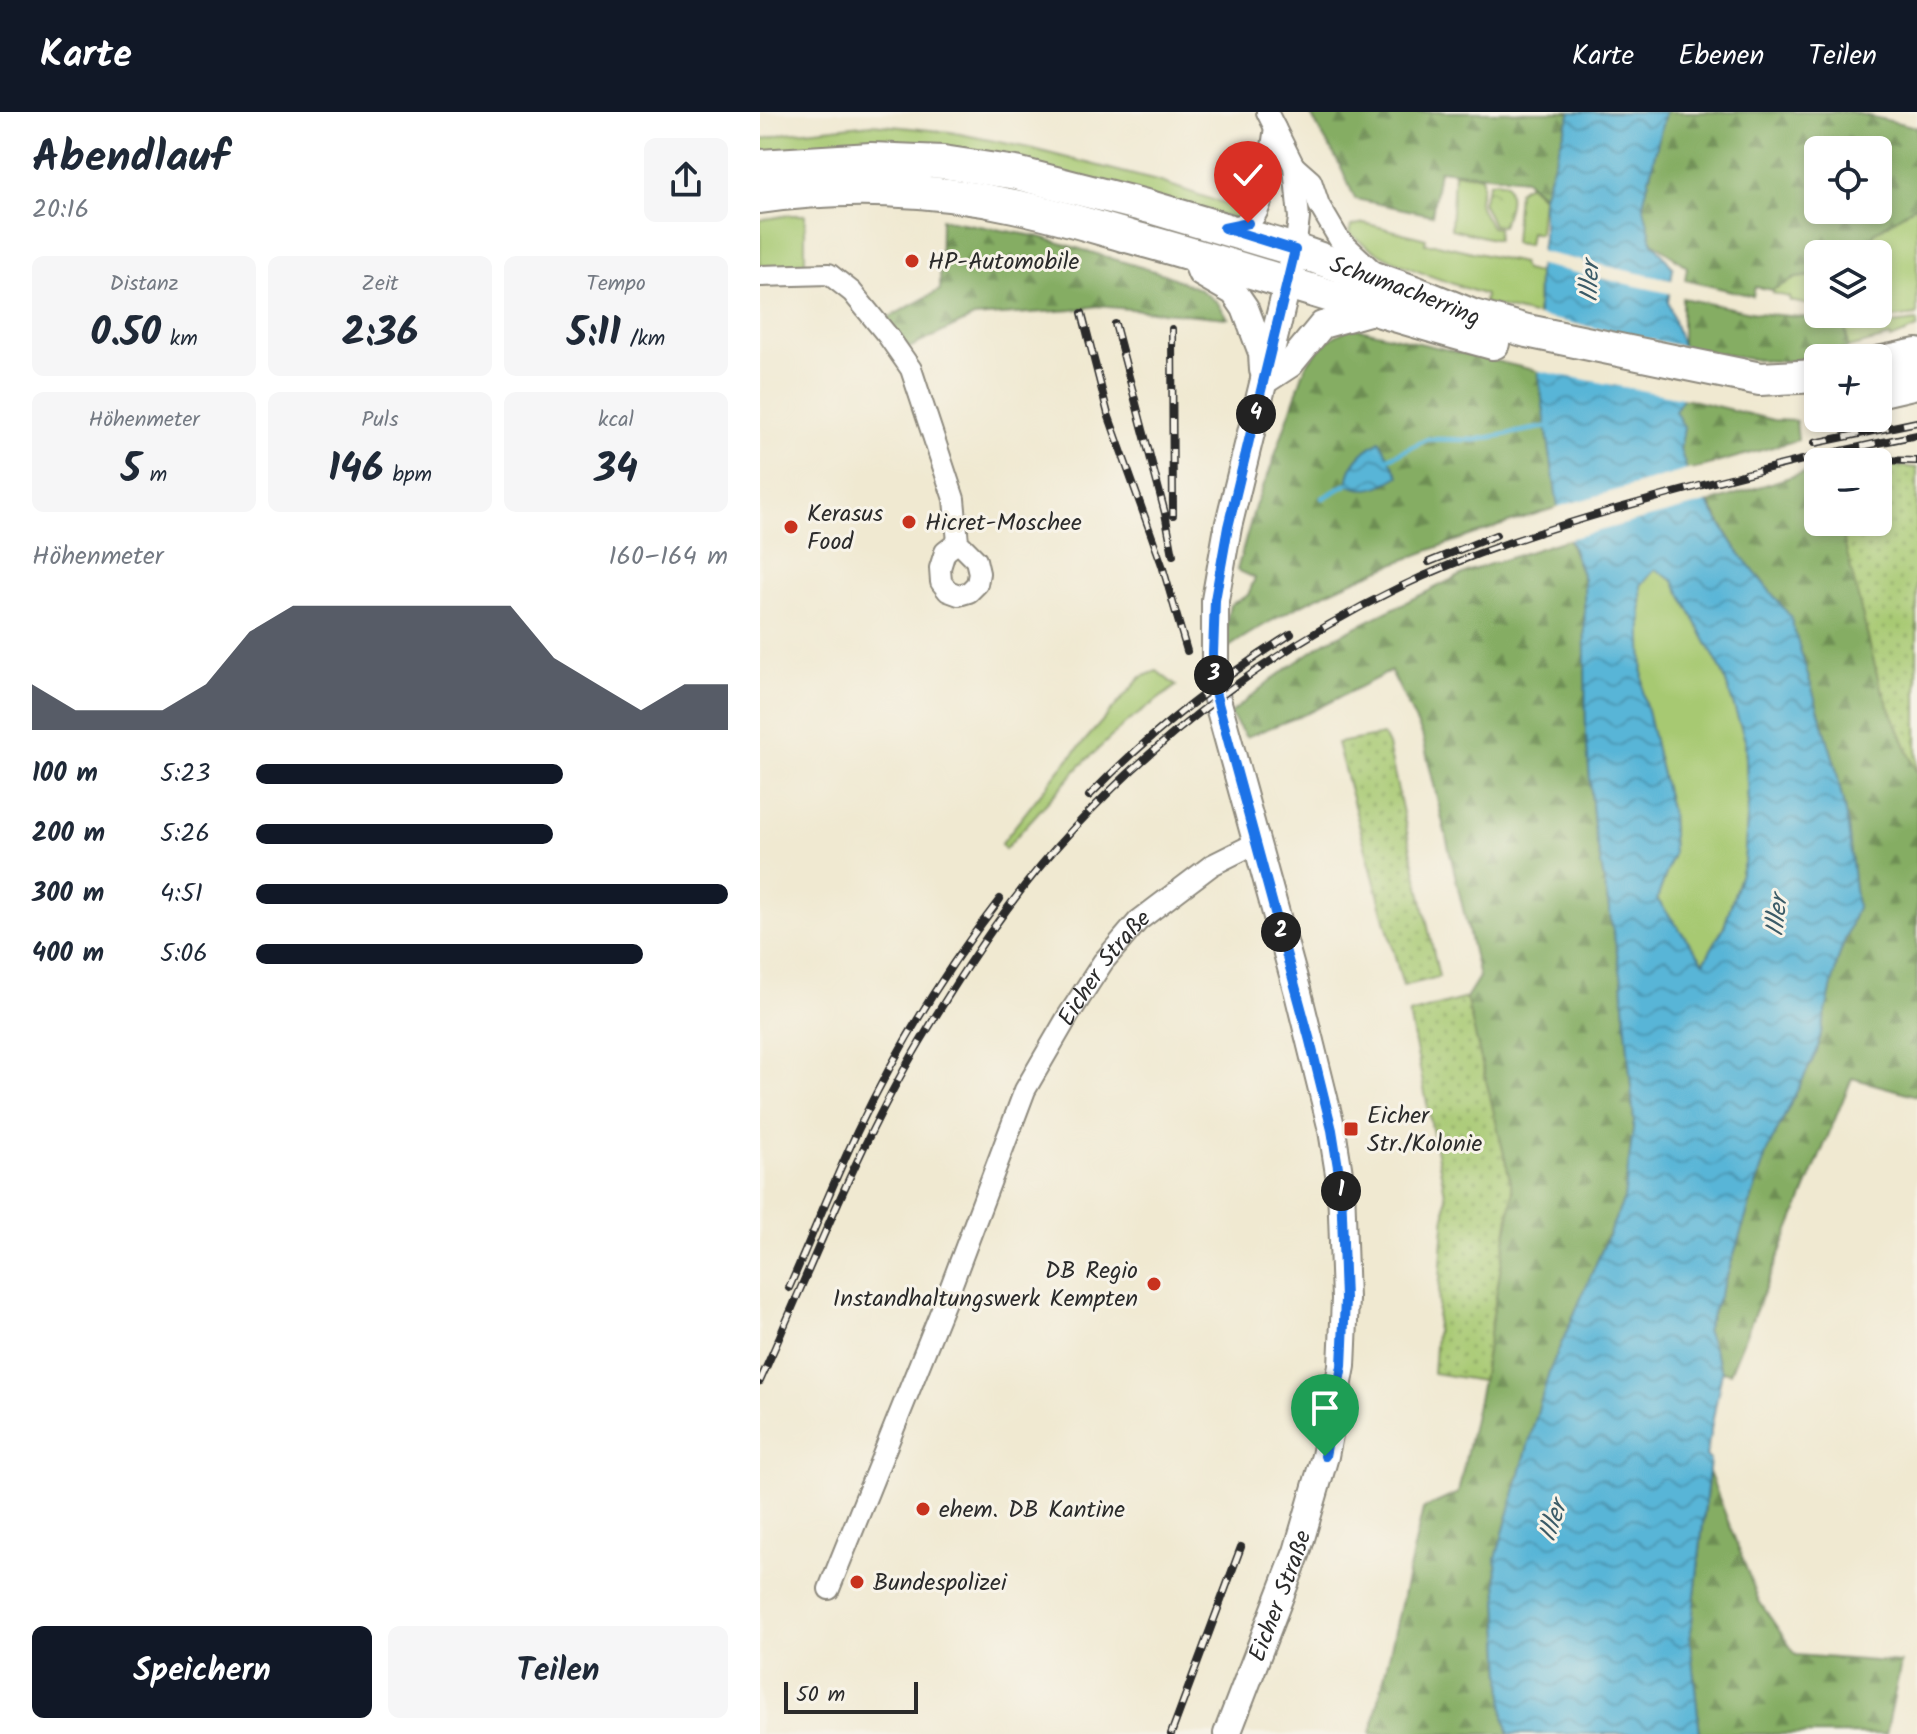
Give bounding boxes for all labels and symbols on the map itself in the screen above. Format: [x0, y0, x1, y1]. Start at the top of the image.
pin [1214, 141, 1282, 223]
place label: HP-Automobile [928, 243, 1080, 282]
street label: Schumacherring [1324, 246, 1484, 338]
marker: HP-Automobile [903, 252, 921, 270]
water label: Iller [1569, 255, 1613, 303]
pin: 4 [1236, 394, 1276, 434]
place label: Kerasus Food [807, 495, 883, 562]
place label: Hicret-Moschee [925, 504, 1082, 543]
marker: Hicret-Moschee [900, 513, 918, 531]
marker: Kerasus Food [782, 518, 800, 536]
pin: 3 [1194, 655, 1234, 695]
water label: Iller [1755, 888, 1802, 939]
street label: Eicher Straße [1048, 900, 1160, 1034]
pin: 2 [1261, 912, 1301, 952]
place label: Eicher Str./Kolonie [1367, 1097, 1482, 1164]
marker: Eicher Str./Kolonie [1342, 1120, 1360, 1138]
pin: 1 [1321, 1171, 1361, 1211]
place label: DB Regio Instandhaltungswerk Kempten [833, 1252, 1138, 1319]
marker: DB Regio Instandhaltungswerk Kempten [1145, 1275, 1163, 1293]
pin [1291, 1374, 1359, 1456]
water label: Iller [1528, 1490, 1582, 1548]
place label: ehem. DB Kantine [939, 1491, 1125, 1530]
marker: ehem. DB Kantine [914, 1500, 932, 1518]
street label: Eicher Straße [1239, 1526, 1323, 1668]
place label: Bundespolizei [873, 1564, 1008, 1603]
marker: Bundespolizei [848, 1573, 866, 1591]
scale bar [784, 1678, 918, 1714]

